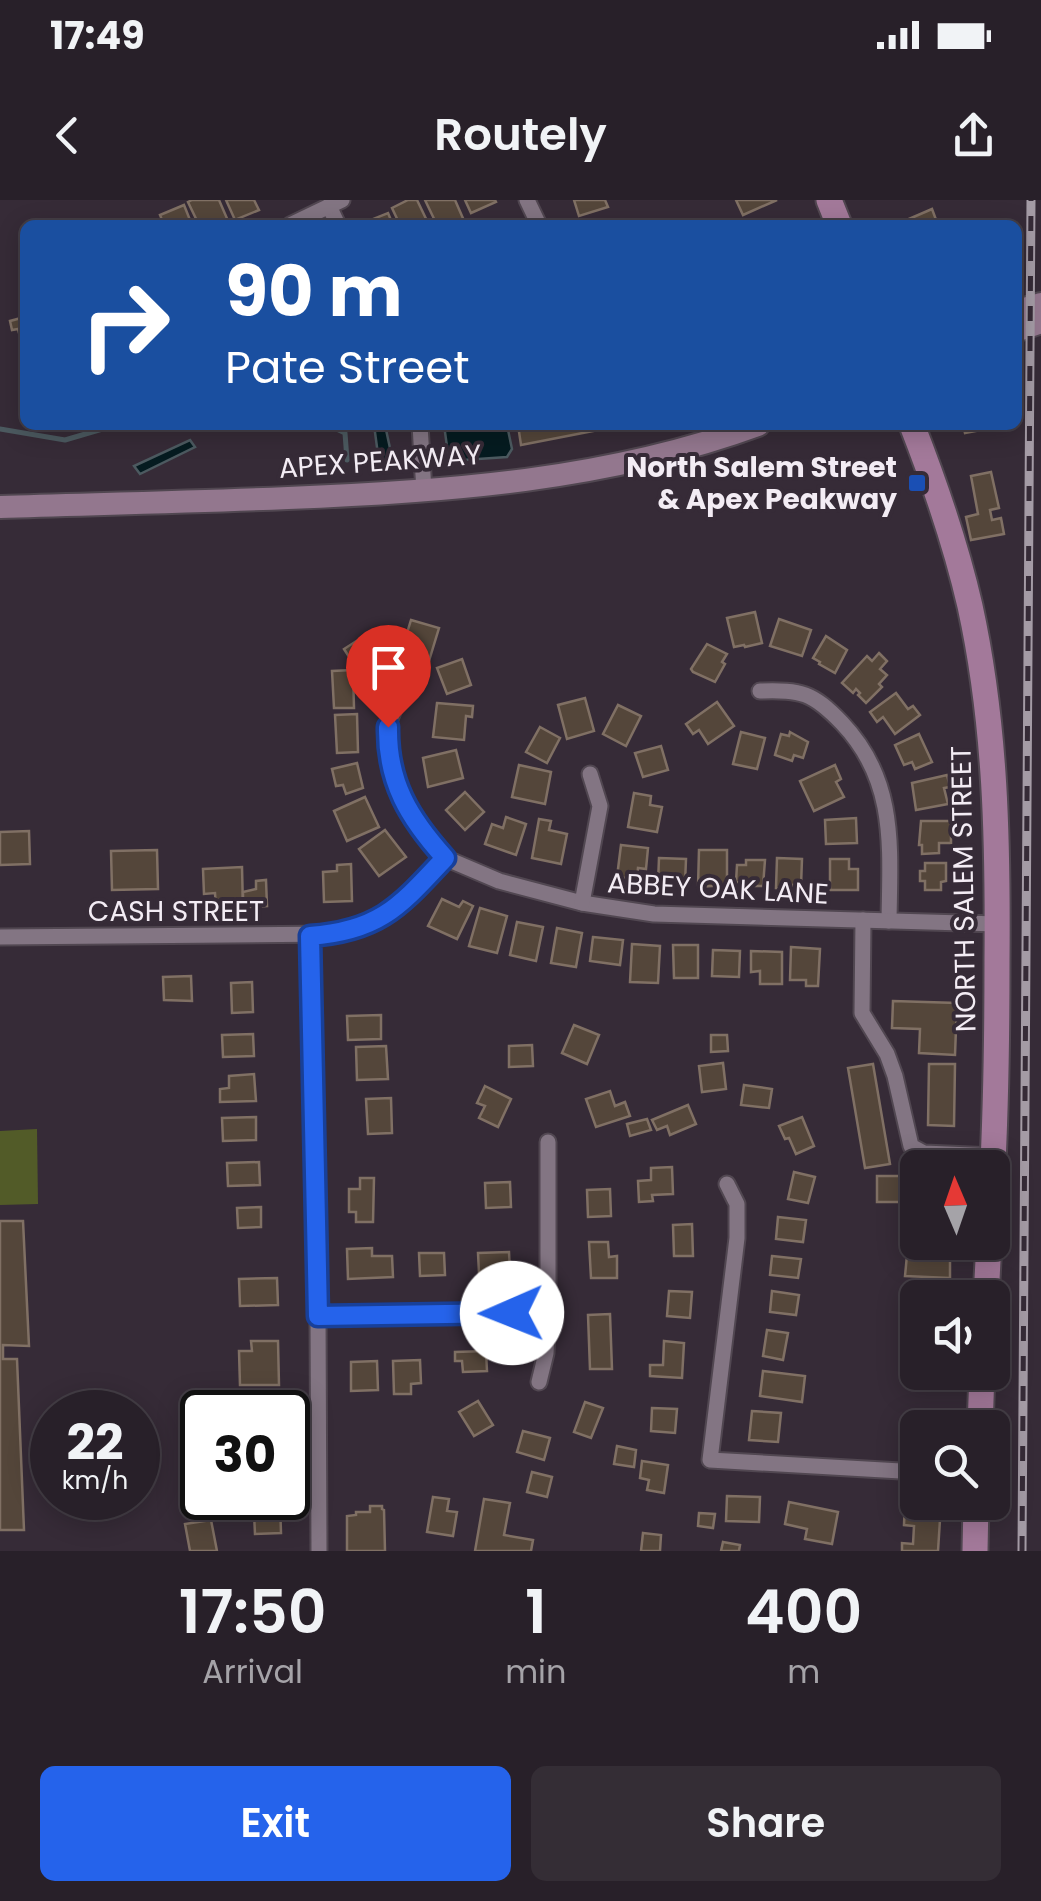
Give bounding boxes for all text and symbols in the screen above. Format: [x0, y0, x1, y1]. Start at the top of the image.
text: 17:49 [50, 9, 145, 62]
text: Routely [434, 103, 607, 166]
icon: back [40, 108, 95, 163]
icon: share [946, 108, 1001, 163]
text: 90 m [225, 242, 403, 341]
icon: right [60, 260, 190, 390]
text: Pate Street [225, 336, 470, 399]
street label: APEX PEAKWAY [277, 435, 483, 488]
place label: North Salem Street & Apex Peakway [626, 448, 897, 519]
marker: North Salem Street & Apex Peakway [906, 472, 928, 494]
pin [346, 625, 431, 728]
icon: arrive [361, 640, 416, 695]
street label: NORTH SALEM STREET [942, 745, 985, 1033]
street label: ABBEY OAK LANE [606, 863, 830, 914]
street label: CASH STREET [88, 892, 264, 931]
north arrow [900, 1150, 1010, 1260]
map controls [900, 1150, 1010, 1520]
position arrow [460, 1261, 564, 1365]
button: sound [900, 1280, 1010, 1390]
speed limit sign: 30 [180, 1390, 310, 1520]
text: 22 [66, 1407, 124, 1478]
button: search [900, 1410, 1010, 1520]
text: km/h [62, 1463, 128, 1498]
text: 17:50 [179, 1570, 326, 1654]
text: 1 [525, 1570, 547, 1654]
text: 400 [745, 1570, 862, 1654]
text: Arrival [202, 1649, 303, 1694]
text: min [505, 1649, 566, 1694]
text: m [787, 1649, 820, 1694]
button: Exit [40, 1766, 511, 1881]
button: Share [531, 1766, 1001, 1881]

